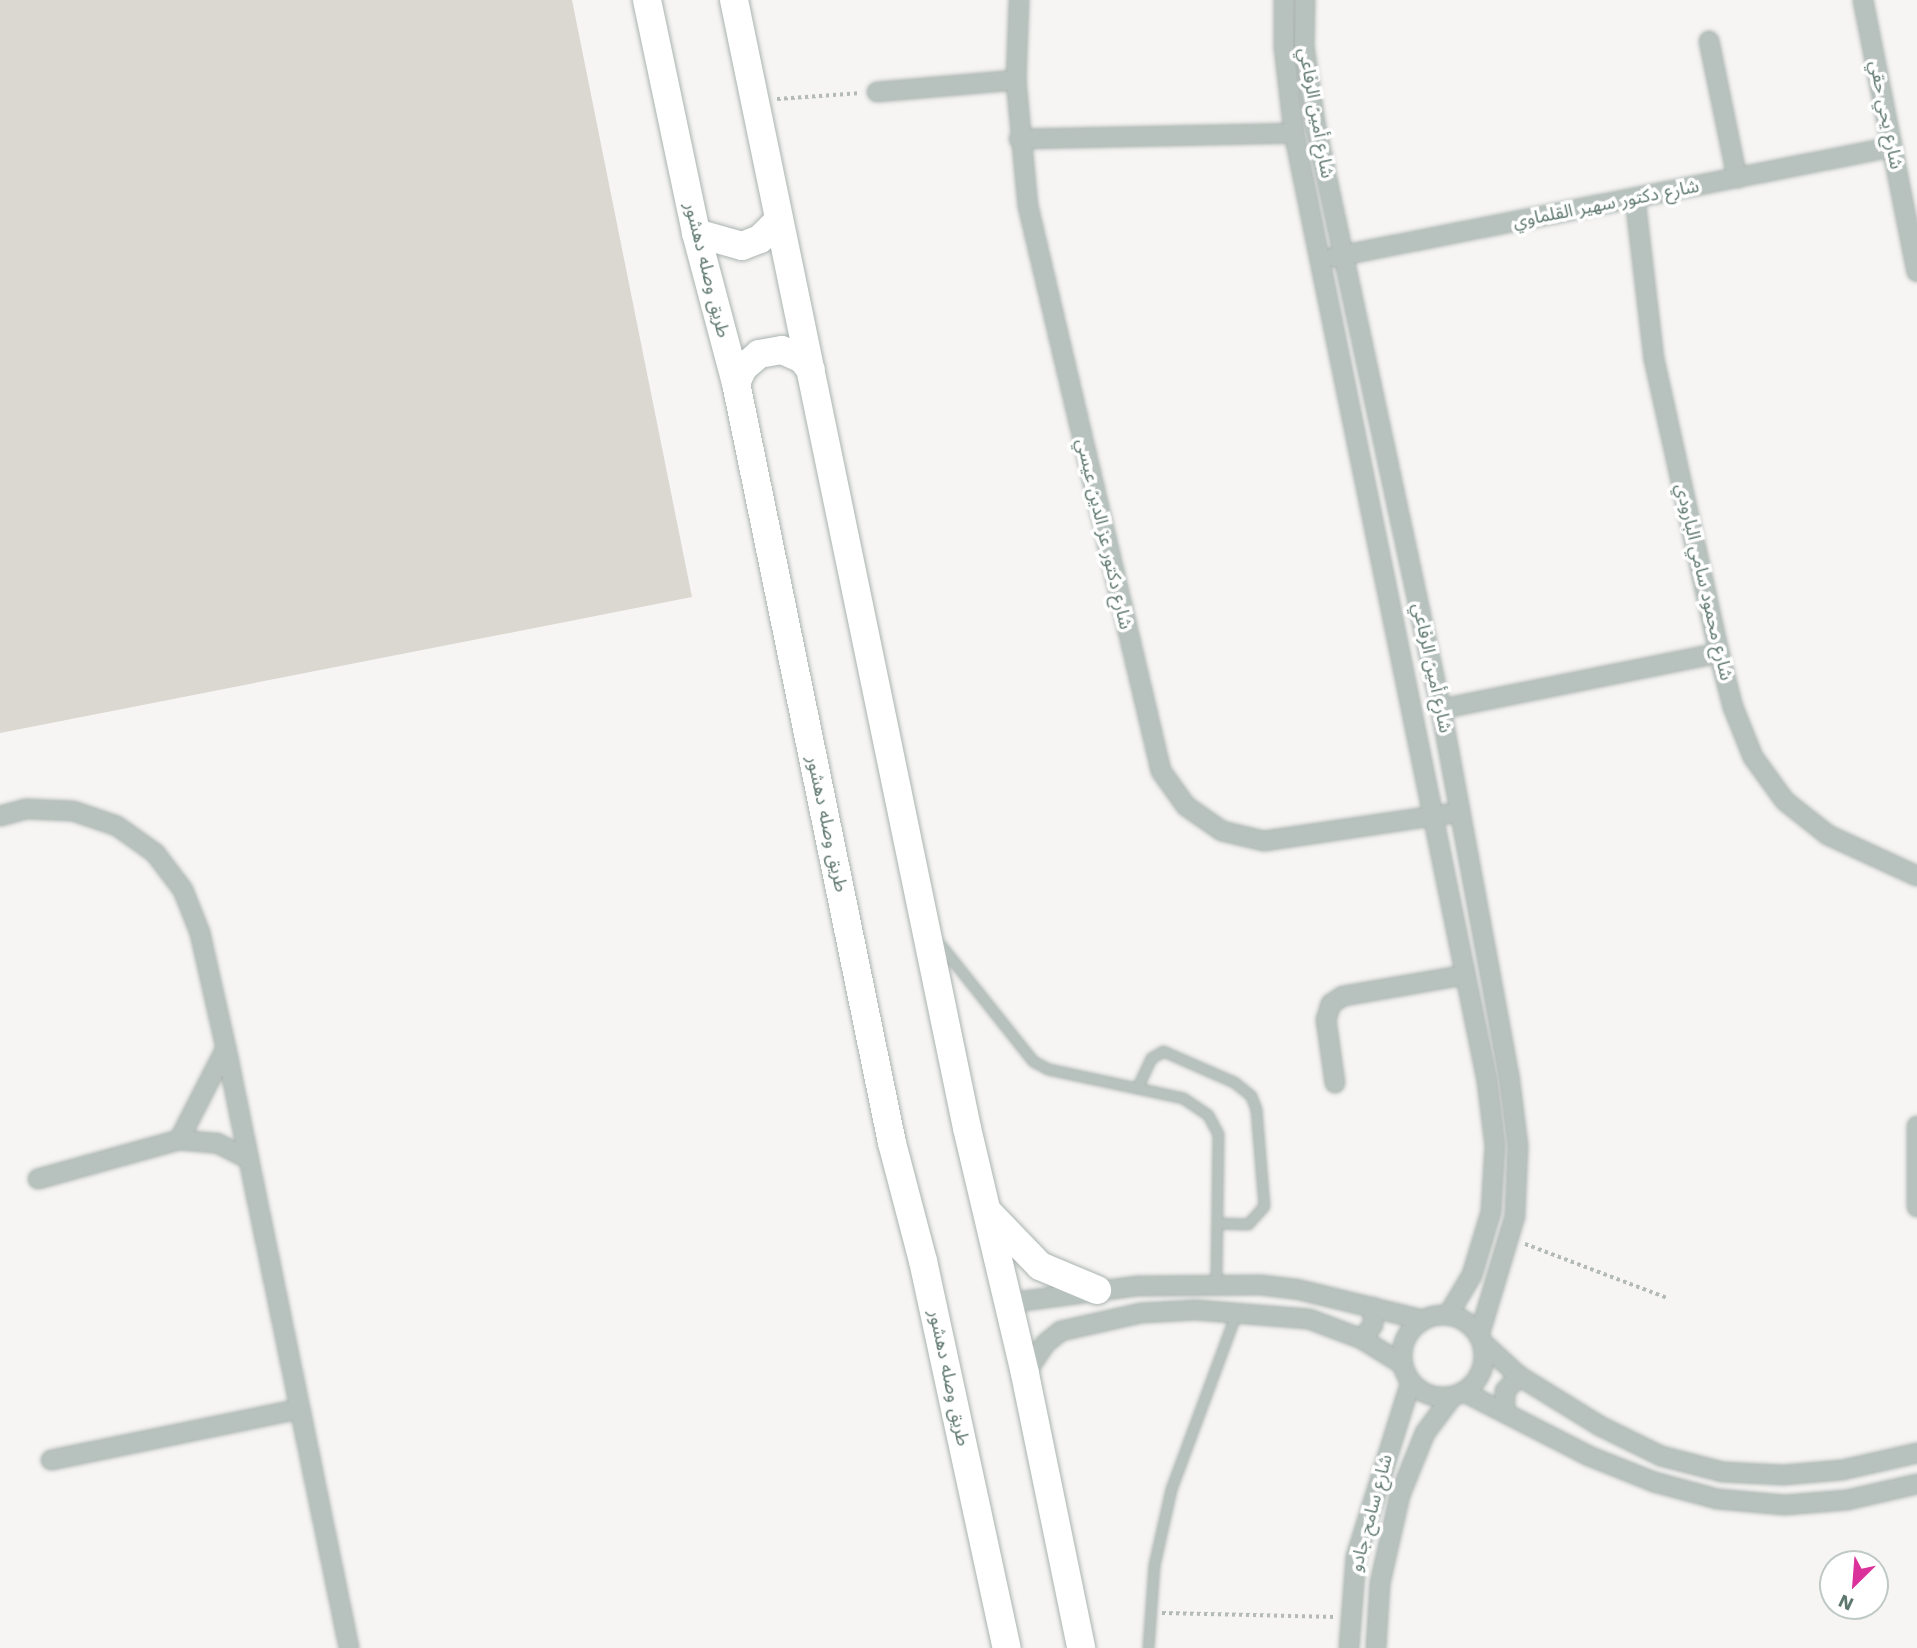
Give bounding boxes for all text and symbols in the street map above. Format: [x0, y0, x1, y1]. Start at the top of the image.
street label: شارع أمين الرفاعي [1294, 46, 1338, 180]
street label: شارع يحي حقي [1865, 59, 1907, 171]
street label: شارع دكتور سهير القلماوي [1511, 175, 1701, 233]
street label: طريق وصله دهشور [680, 200, 734, 340]
street label: شارع دكتور عز الدين عيسي [1072, 437, 1136, 631]
street label: شارع محمود سامي البارودي [1671, 482, 1737, 682]
street label: شارع أمين الرفاعي [1408, 601, 1456, 735]
street label: طريق وصله دهشور [802, 754, 852, 894]
street label: طريق وصله دهشور [924, 1308, 974, 1448]
street label: شارع سامح جادو [1345, 1452, 1397, 1574]
north arrow [1819, 1550, 1889, 1620]
text: N [1835, 1589, 1857, 1616]

